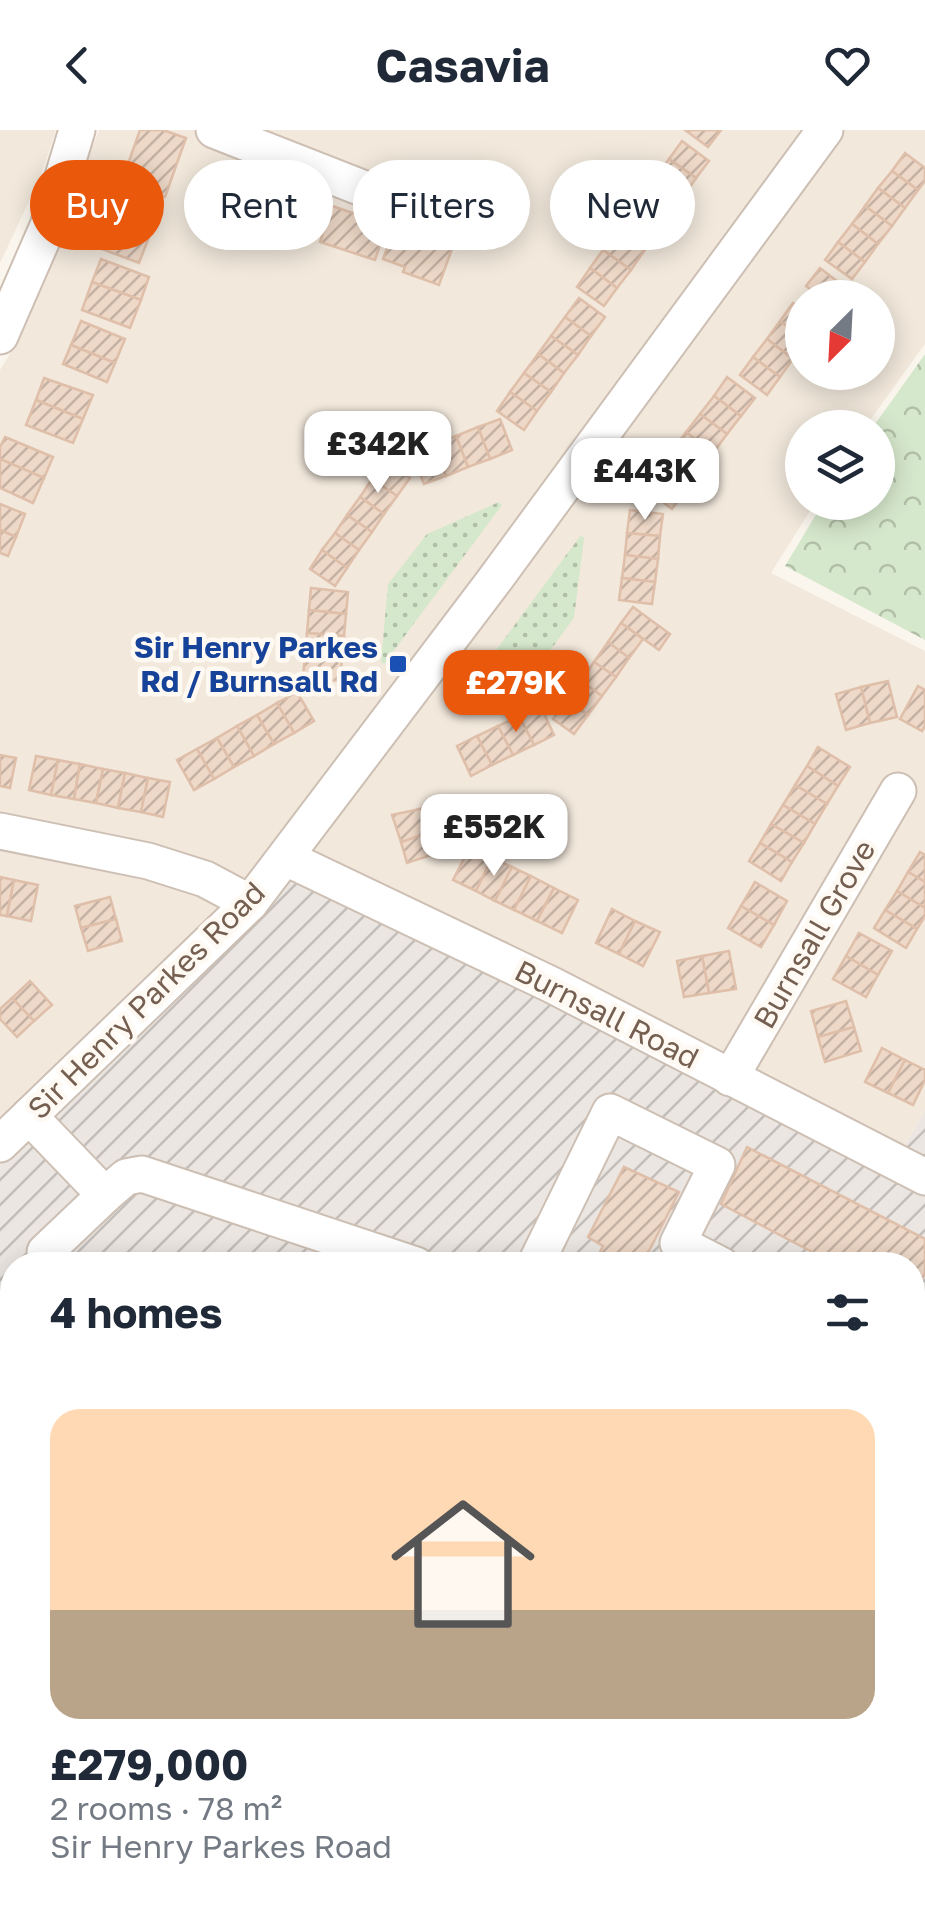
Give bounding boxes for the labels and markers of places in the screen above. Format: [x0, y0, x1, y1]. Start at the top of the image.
pin: £342K [308, 411, 448, 496]
pin: £443K [575, 438, 715, 523]
place label: Sir Henry Parkes Rd / Burnsall Rd [134, 629, 378, 699]
pin: £279K [446, 650, 586, 735]
marker: Sir Henry Parkes Rd / Burnsall Rd [387, 653, 409, 675]
pin: £552K [424, 794, 564, 879]

